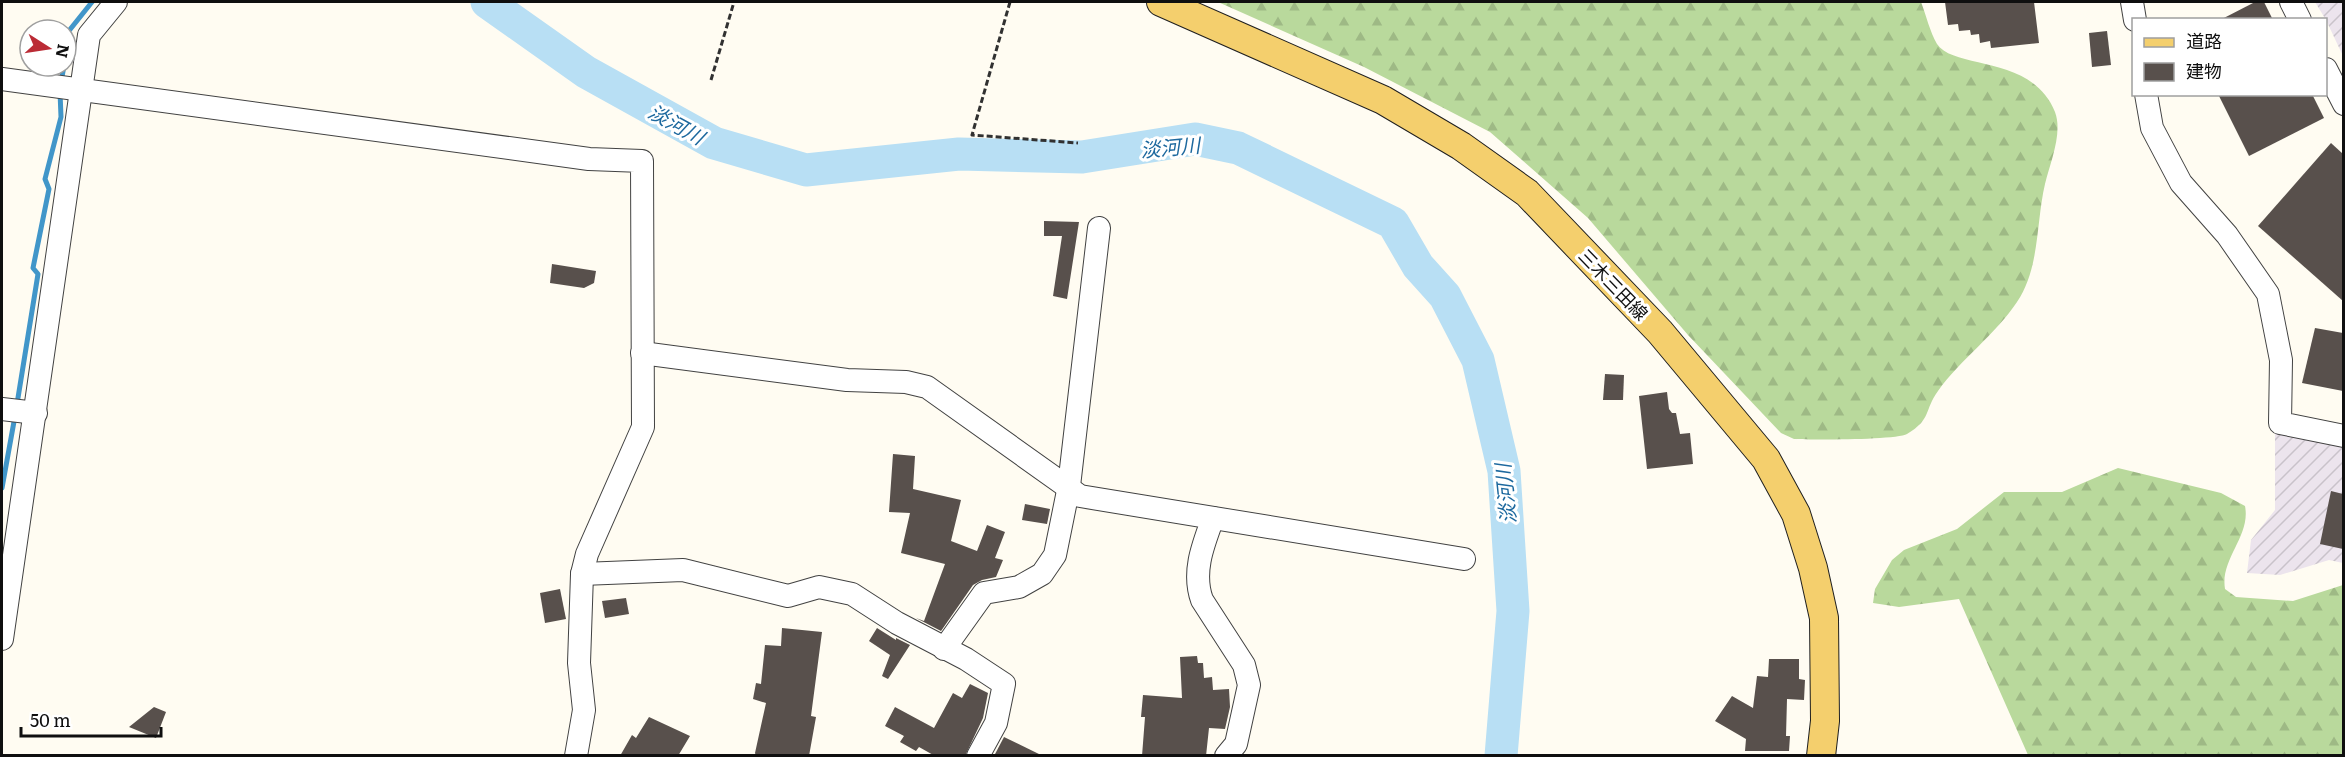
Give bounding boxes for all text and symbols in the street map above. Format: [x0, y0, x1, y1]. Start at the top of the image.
north arrow [18, 18, 78, 78]
legend [2132, 18, 2327, 96]
text: 道路 [2186, 27, 2222, 54]
text: N [51, 42, 77, 60]
text: 建物 [2186, 57, 2222, 84]
water label: 淡河川 [643, 95, 712, 152]
water label: 淡河川 [1139, 128, 1203, 164]
street label: 三木三田線 [1573, 242, 1655, 326]
water label: 淡河川 [1486, 461, 1522, 525]
scale bar [21, 700, 160, 738]
text: 50 m [30, 706, 71, 733]

